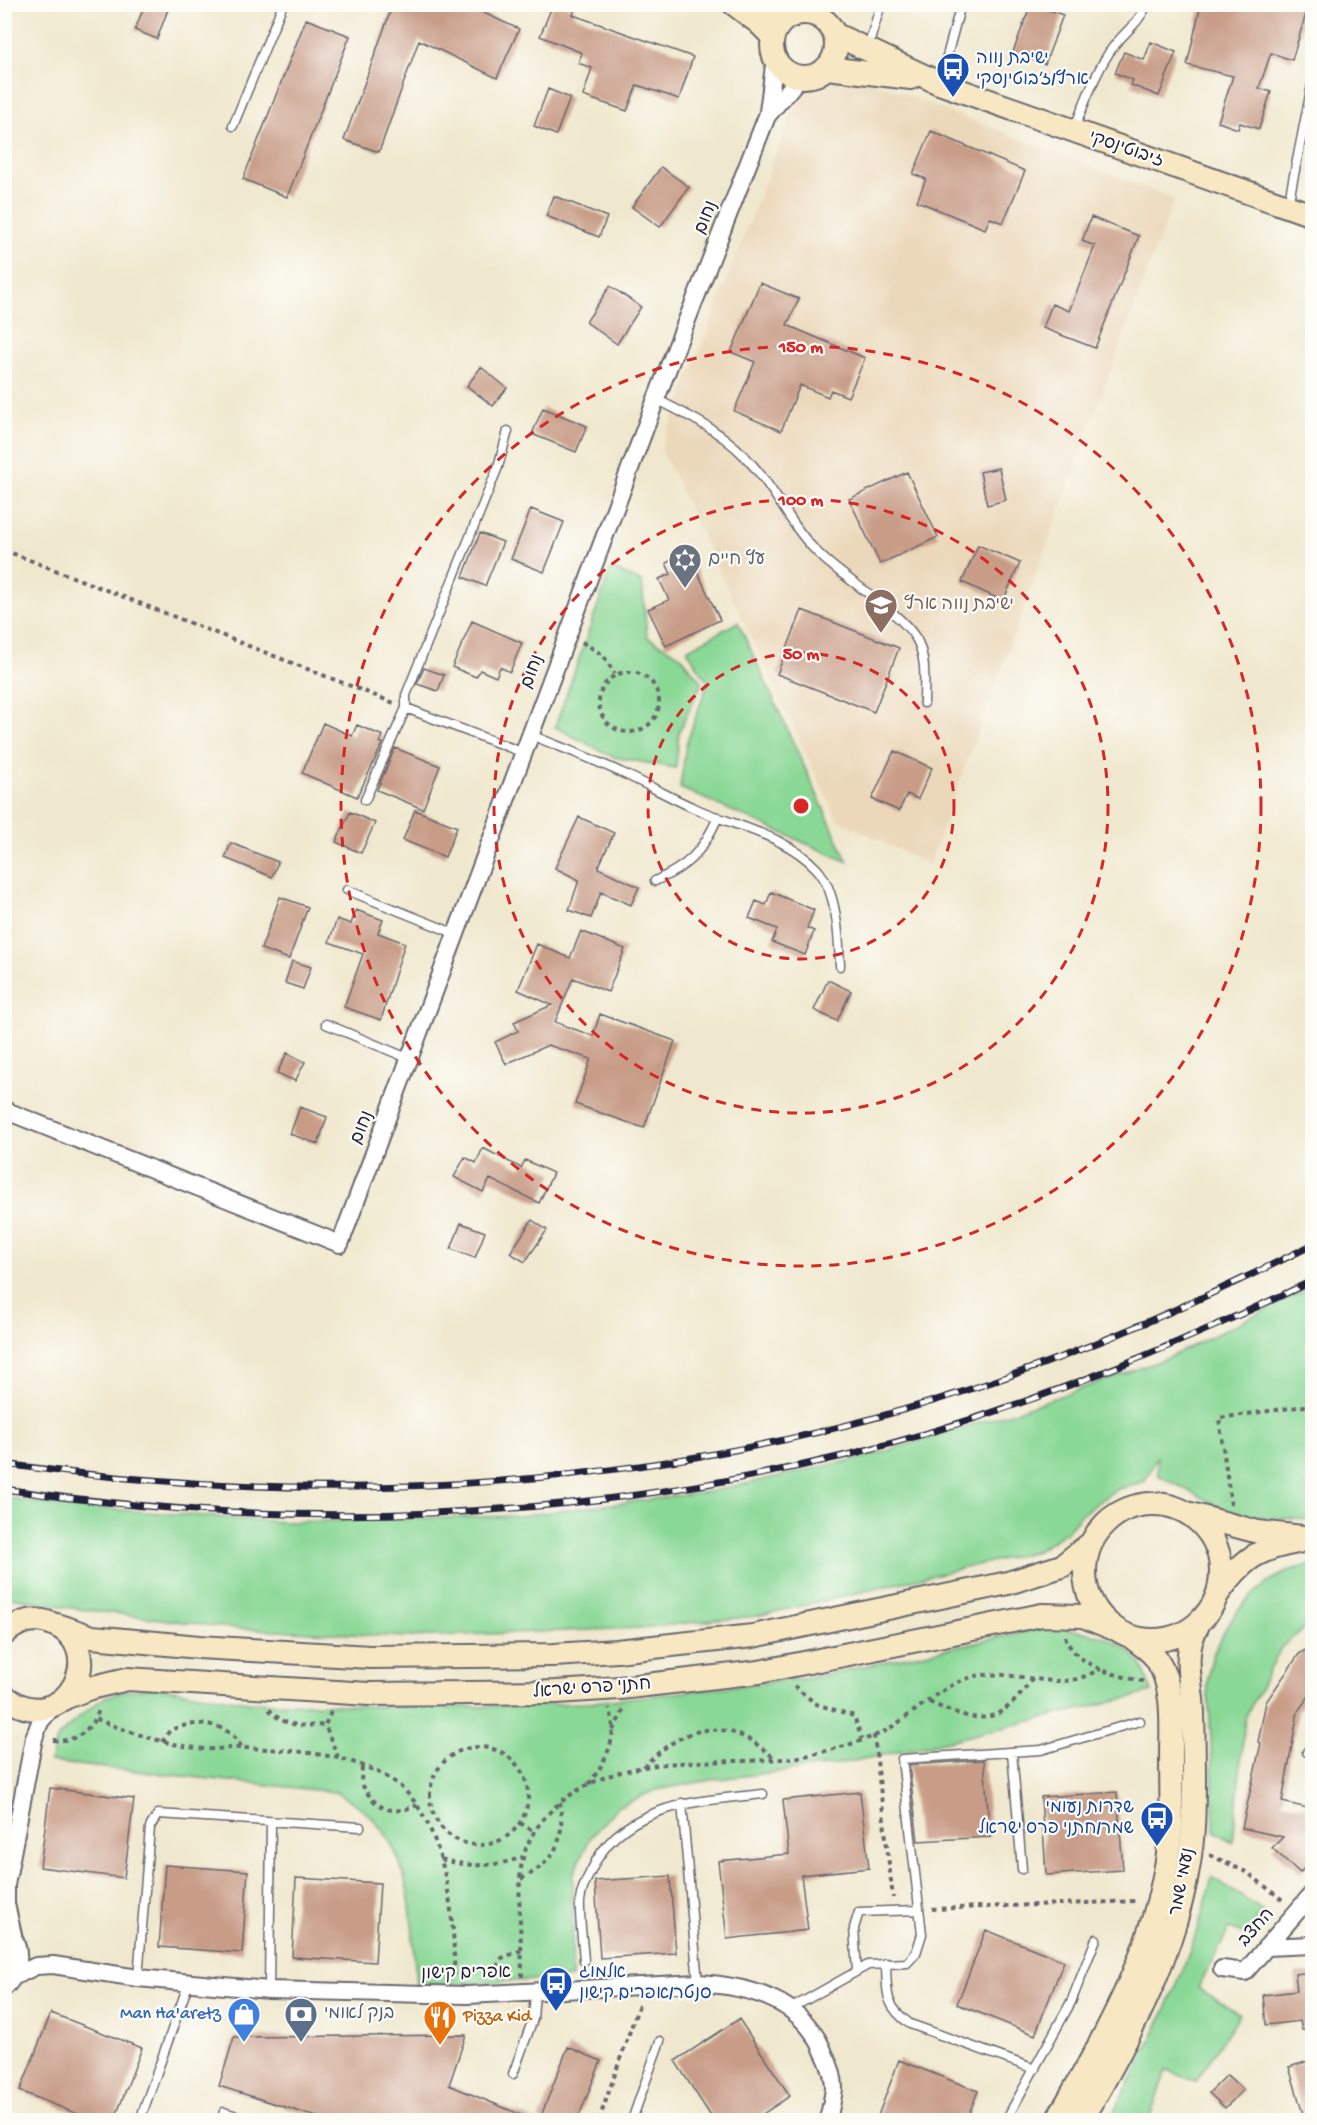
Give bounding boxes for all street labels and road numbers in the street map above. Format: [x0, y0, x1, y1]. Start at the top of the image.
street label: ז'בוטינסקי [1086, 127, 1166, 173]
street label: נחום [691, 198, 723, 238]
street label: נחום [517, 652, 549, 692]
street label: נחום [347, 1108, 379, 1148]
street label: חתני פרס ישראל [532, 1672, 652, 1704]
street label: נעמי שמר [1166, 1846, 1200, 1918]
street label: החצב [1234, 1904, 1280, 1952]
street label: אפרים קישון [421, 1963, 511, 1985]

